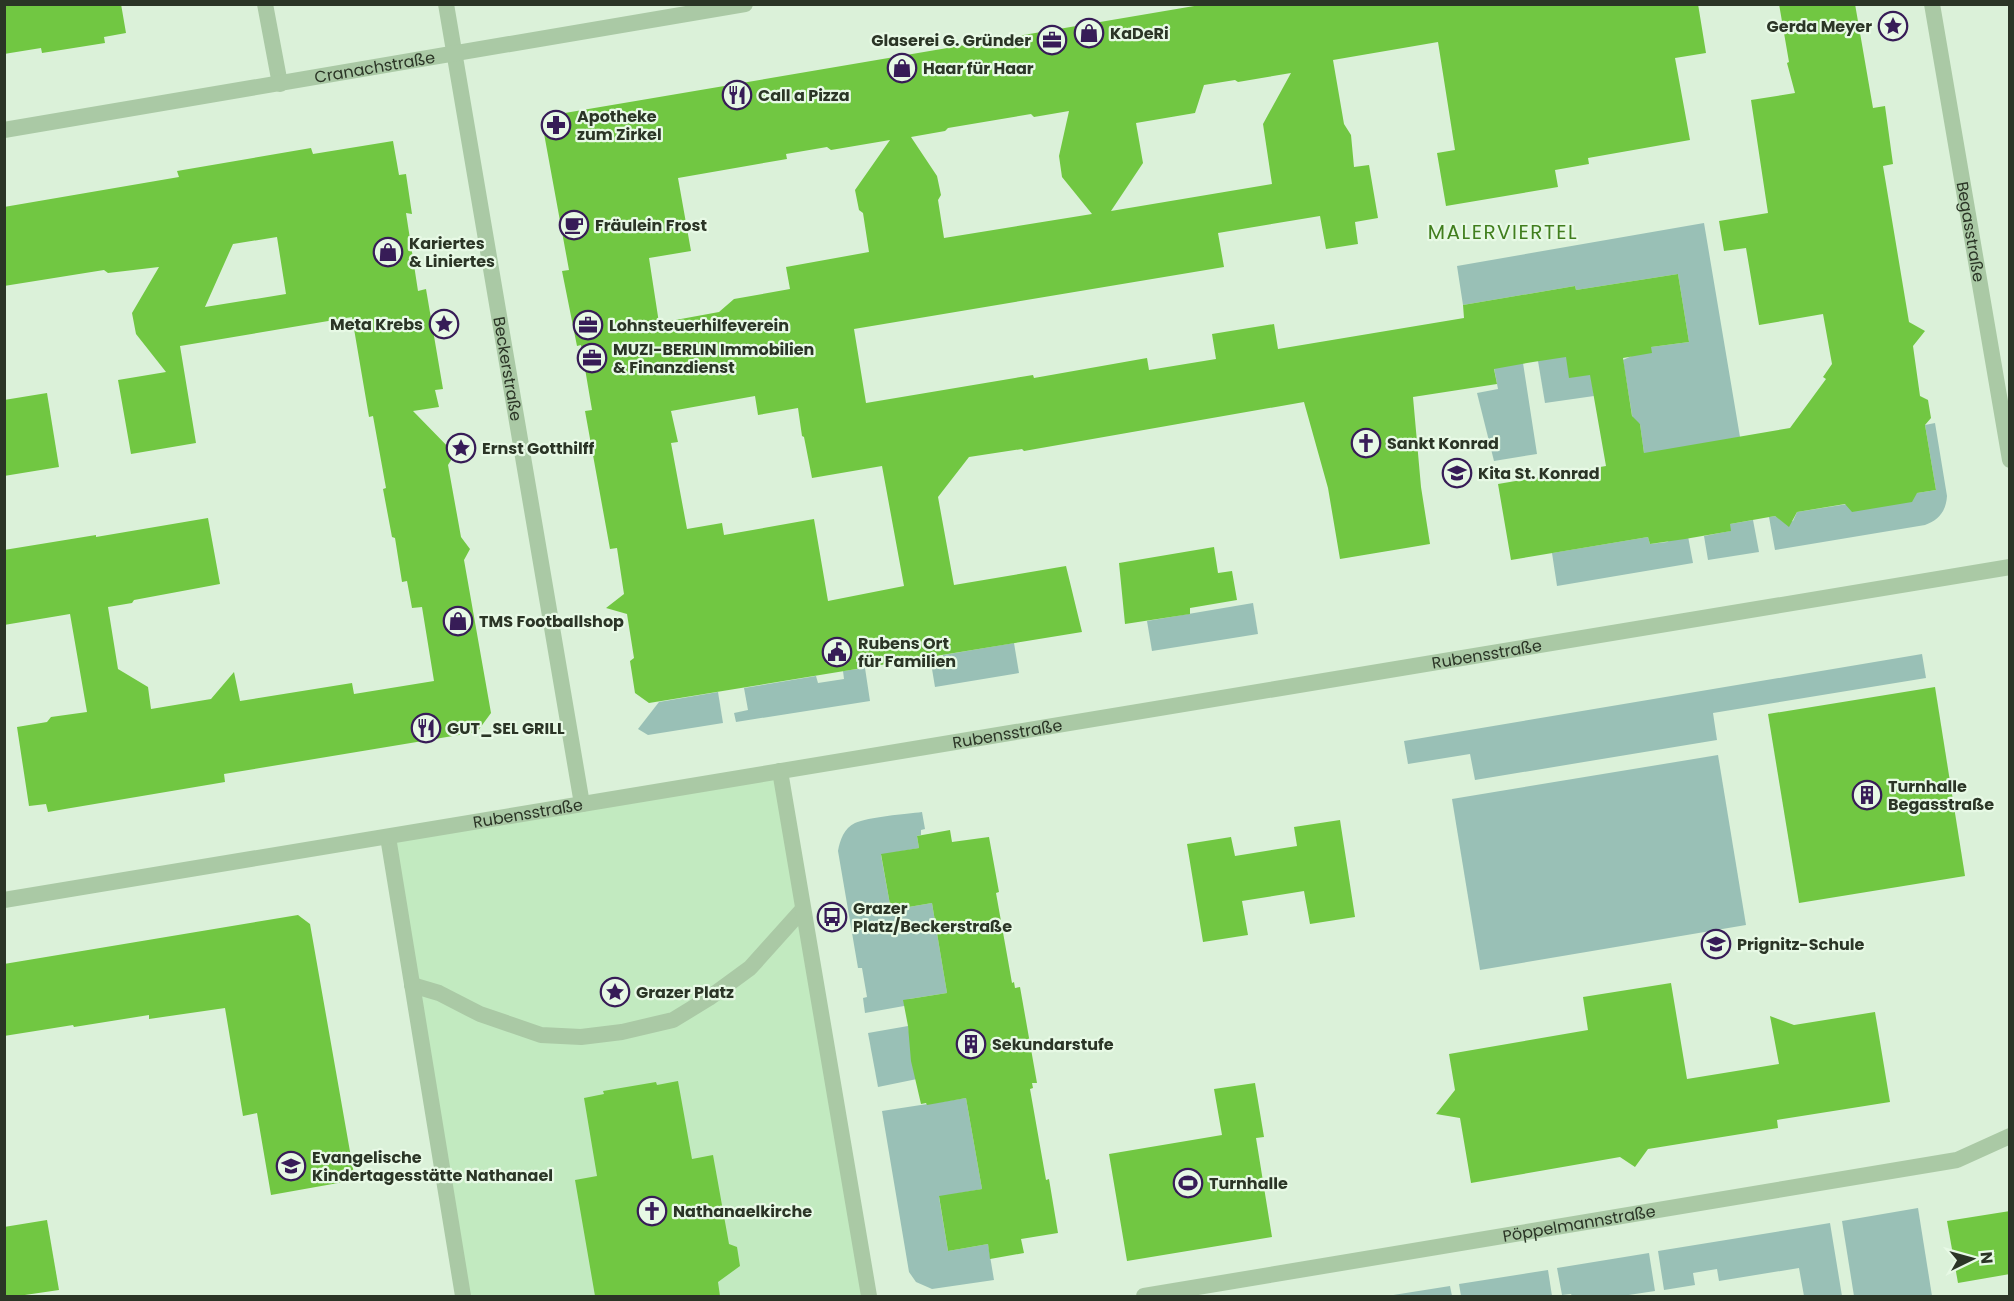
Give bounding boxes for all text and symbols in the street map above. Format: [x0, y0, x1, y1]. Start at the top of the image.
place icon: Gerda Meyer [1877, 10, 1909, 42]
place label: Gerda Meyer [1767, 15, 1872, 38]
shop icon: KaDeRi [1073, 17, 1105, 49]
place label: KaDeRi [1110, 22, 1169, 45]
office icon: Glaserei G. Gründer [1036, 24, 1068, 56]
place label: Glaserei G. Gründer [871, 29, 1031, 52]
street label: Cranachstraße [313, 46, 437, 89]
shop icon: Haar für Haar [886, 52, 918, 84]
place label: Haar für Haar [923, 57, 1034, 80]
restaurant icon: Call a Pizza [721, 79, 753, 111]
place label: Call a Pizza [758, 84, 850, 107]
place label: Apotheke zum Zirkel [577, 105, 662, 146]
pharmacy icon: Apotheke zum Zirkel [540, 109, 572, 141]
street label: Begasstraße [1951, 180, 1990, 284]
cafe icon: Fräulein Frost [558, 209, 590, 241]
place label: Fräulein Frost [595, 214, 707, 237]
district label: MALERVIERTEL [1428, 218, 1578, 246]
place label: Kariertes & Liniertes [409, 232, 495, 273]
shop icon: Kariertes & Liniertes [372, 236, 404, 268]
place icon: Meta Krebs [428, 308, 460, 340]
office icon: Lohnsteuerhilfeverein [572, 309, 604, 341]
place label: Meta Krebs [330, 313, 423, 336]
place label: Lohnsteuerhilfeverein [609, 314, 789, 337]
street label: Beckerstraße [487, 315, 528, 423]
place label: MUZI-BERLIN Immobilien & Finanzdienst [613, 338, 814, 379]
office icon: MUZI-BERLIN Immobilien & Finanzdienst [576, 342, 608, 374]
church icon: Sankt Konrad [1350, 427, 1382, 459]
place icon: Ernst Gotthilff [445, 432, 477, 464]
place label: Sankt Konrad [1387, 432, 1499, 455]
place label: Ernst Gotthilff [482, 437, 594, 460]
school or university icon: Kita St. Konrad [1441, 457, 1473, 489]
place label: Kita St. Konrad [1478, 462, 1600, 485]
shop icon: TMS Footballshop [442, 605, 474, 637]
place label: TMS Footballshop [479, 610, 624, 633]
place label: Rubens Ort für Familien [858, 632, 956, 673]
street label: Rubensstraße [1430, 634, 1544, 675]
public building icon: Rubens Ort für Familien [821, 636, 853, 668]
restaurant icon: GUT_SEL GRILL [410, 712, 442, 744]
street label: Rubensstraße [951, 713, 1064, 754]
place label: GUT_SEL GRILL [447, 717, 565, 740]
place label: Turnhalle Begasstraße [1888, 775, 1994, 816]
building icon: Turnhalle Begasstraße [1851, 779, 1883, 811]
street label: Rubensstraße [471, 793, 585, 834]
place label: Grazer Platz/Beckerstraße [853, 897, 1012, 938]
bus stop icon: Grazer Platz/Beckerstraße [816, 901, 848, 933]
school or university icon: Prignitz-Schule [1700, 928, 1732, 960]
place label: Prignitz-Schule [1737, 933, 1864, 956]
place icon: Grazer Platz [599, 976, 631, 1008]
place label: Grazer Platz [636, 981, 734, 1004]
building icon: Sekundarstufe [955, 1028, 987, 1060]
place label: Sekundarstufe [992, 1033, 1114, 1056]
place label: Evangelische Kindertagesstätte Nathanael [312, 1146, 553, 1187]
school or university icon: Evangelische Kindertagesstätte Nathanael [275, 1150, 307, 1182]
sports icon: Turnhalle [1172, 1167, 1204, 1199]
place label: Turnhalle [1209, 1172, 1288, 1195]
church icon: Nathanaelkirche [636, 1195, 668, 1227]
place label: Nathanaelkirche [673, 1200, 812, 1223]
street label: Pöppelmannstraße [1501, 1200, 1657, 1248]
north arrow [1942, 1229, 2002, 1289]
text: N [1974, 1251, 1998, 1265]

